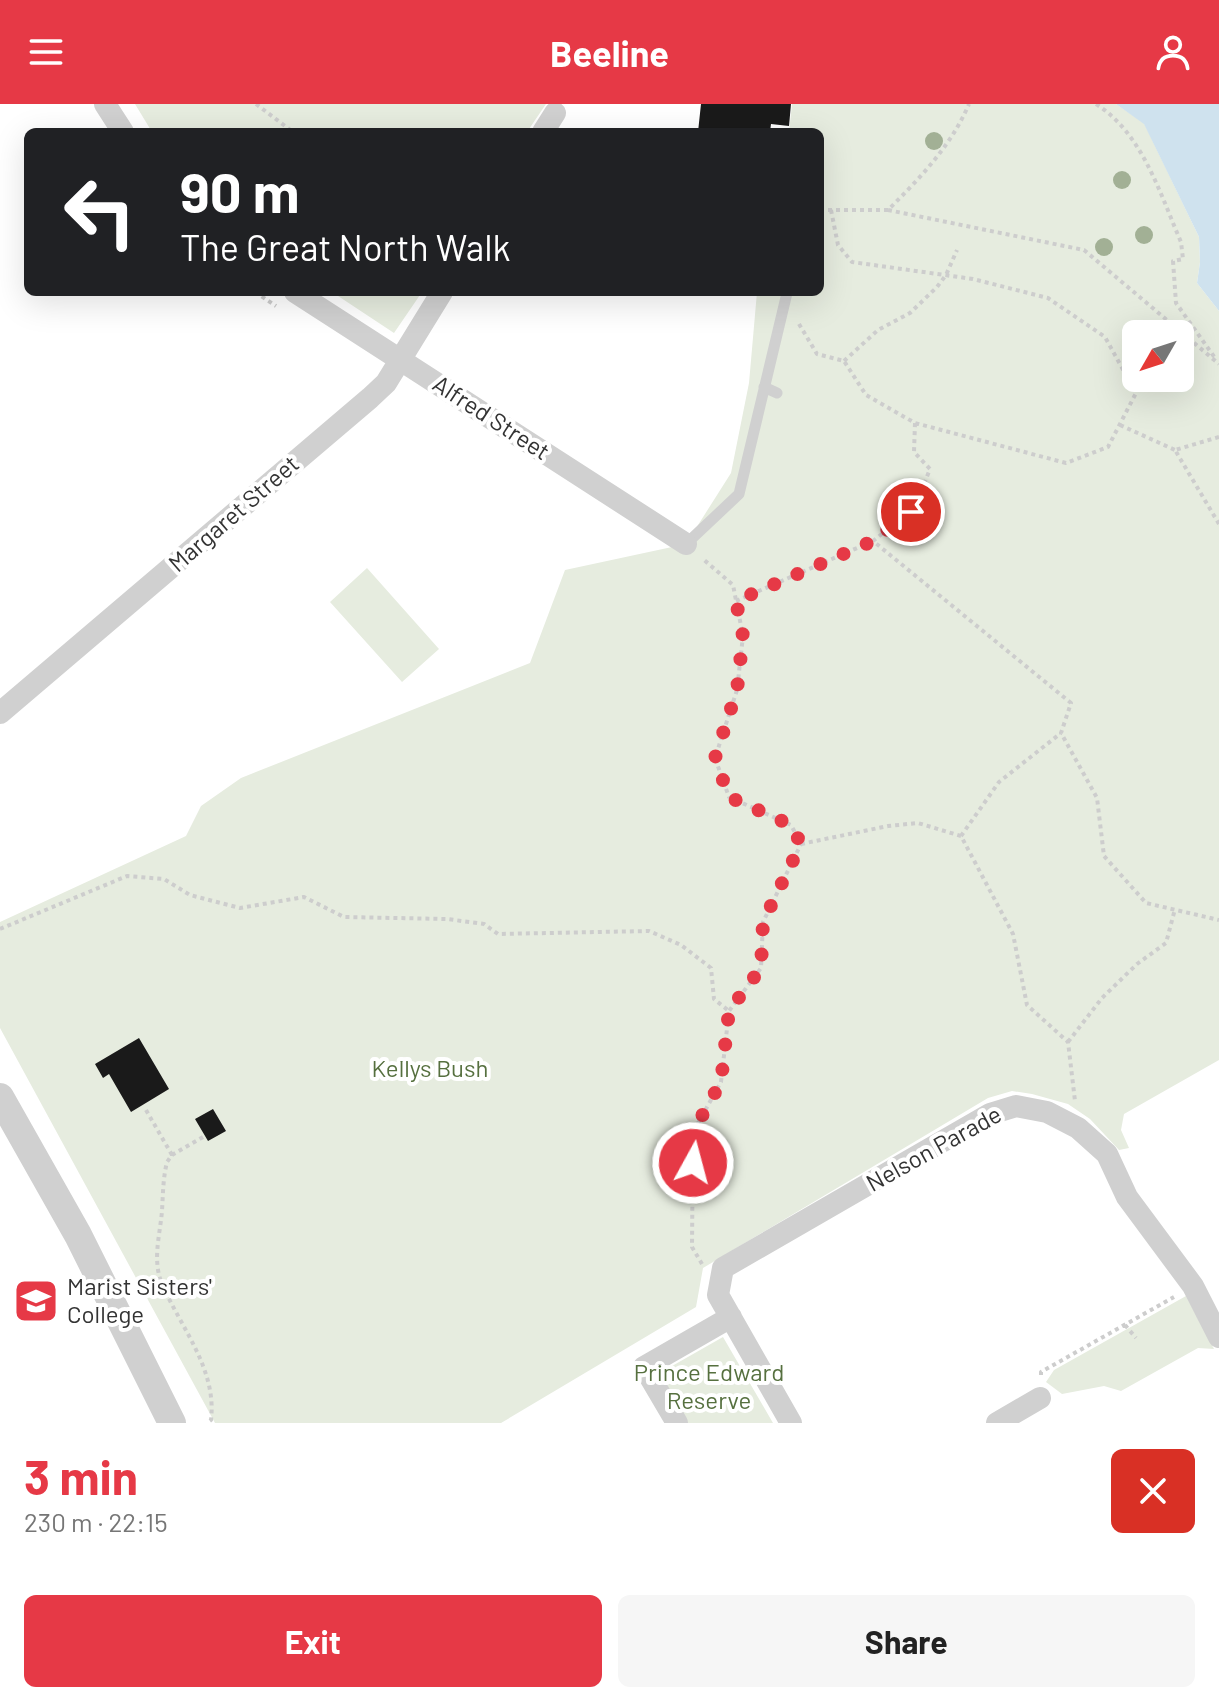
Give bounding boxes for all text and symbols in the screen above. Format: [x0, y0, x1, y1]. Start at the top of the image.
icon: menu [24, 30, 68, 74]
icon: person [1151, 30, 1195, 74]
text: Beeline [550, 31, 669, 74]
text: 90 m [180, 157, 300, 224]
icon: left [48, 160, 152, 264]
text: The Great North Walk [180, 225, 510, 268]
north arrow [1122, 320, 1194, 392]
map controls [1122, 320, 1194, 392]
street label: Alfred Street [428, 368, 556, 465]
street label: Margaret Street [162, 448, 304, 577]
pin [877, 478, 945, 546]
icon: arrive [889, 490, 933, 534]
park label: Kellys Bush [372, 1053, 488, 1082]
street label: Nelson Parade [861, 1099, 1006, 1197]
position arrow [651, 1121, 735, 1205]
place label: Marist Sisters' College [67, 1271, 212, 1328]
school or university icon: Marist Sisters' College [12, 1277, 60, 1325]
park label: Prince Edward Reserve [634, 1357, 784, 1414]
text: 3 min [24, 1447, 138, 1505]
button: close [1111, 1449, 1195, 1533]
text: 230 m · 22:15 [24, 1506, 168, 1537]
button: Exit [24, 1595, 602, 1687]
button: Share [618, 1595, 1195, 1687]

